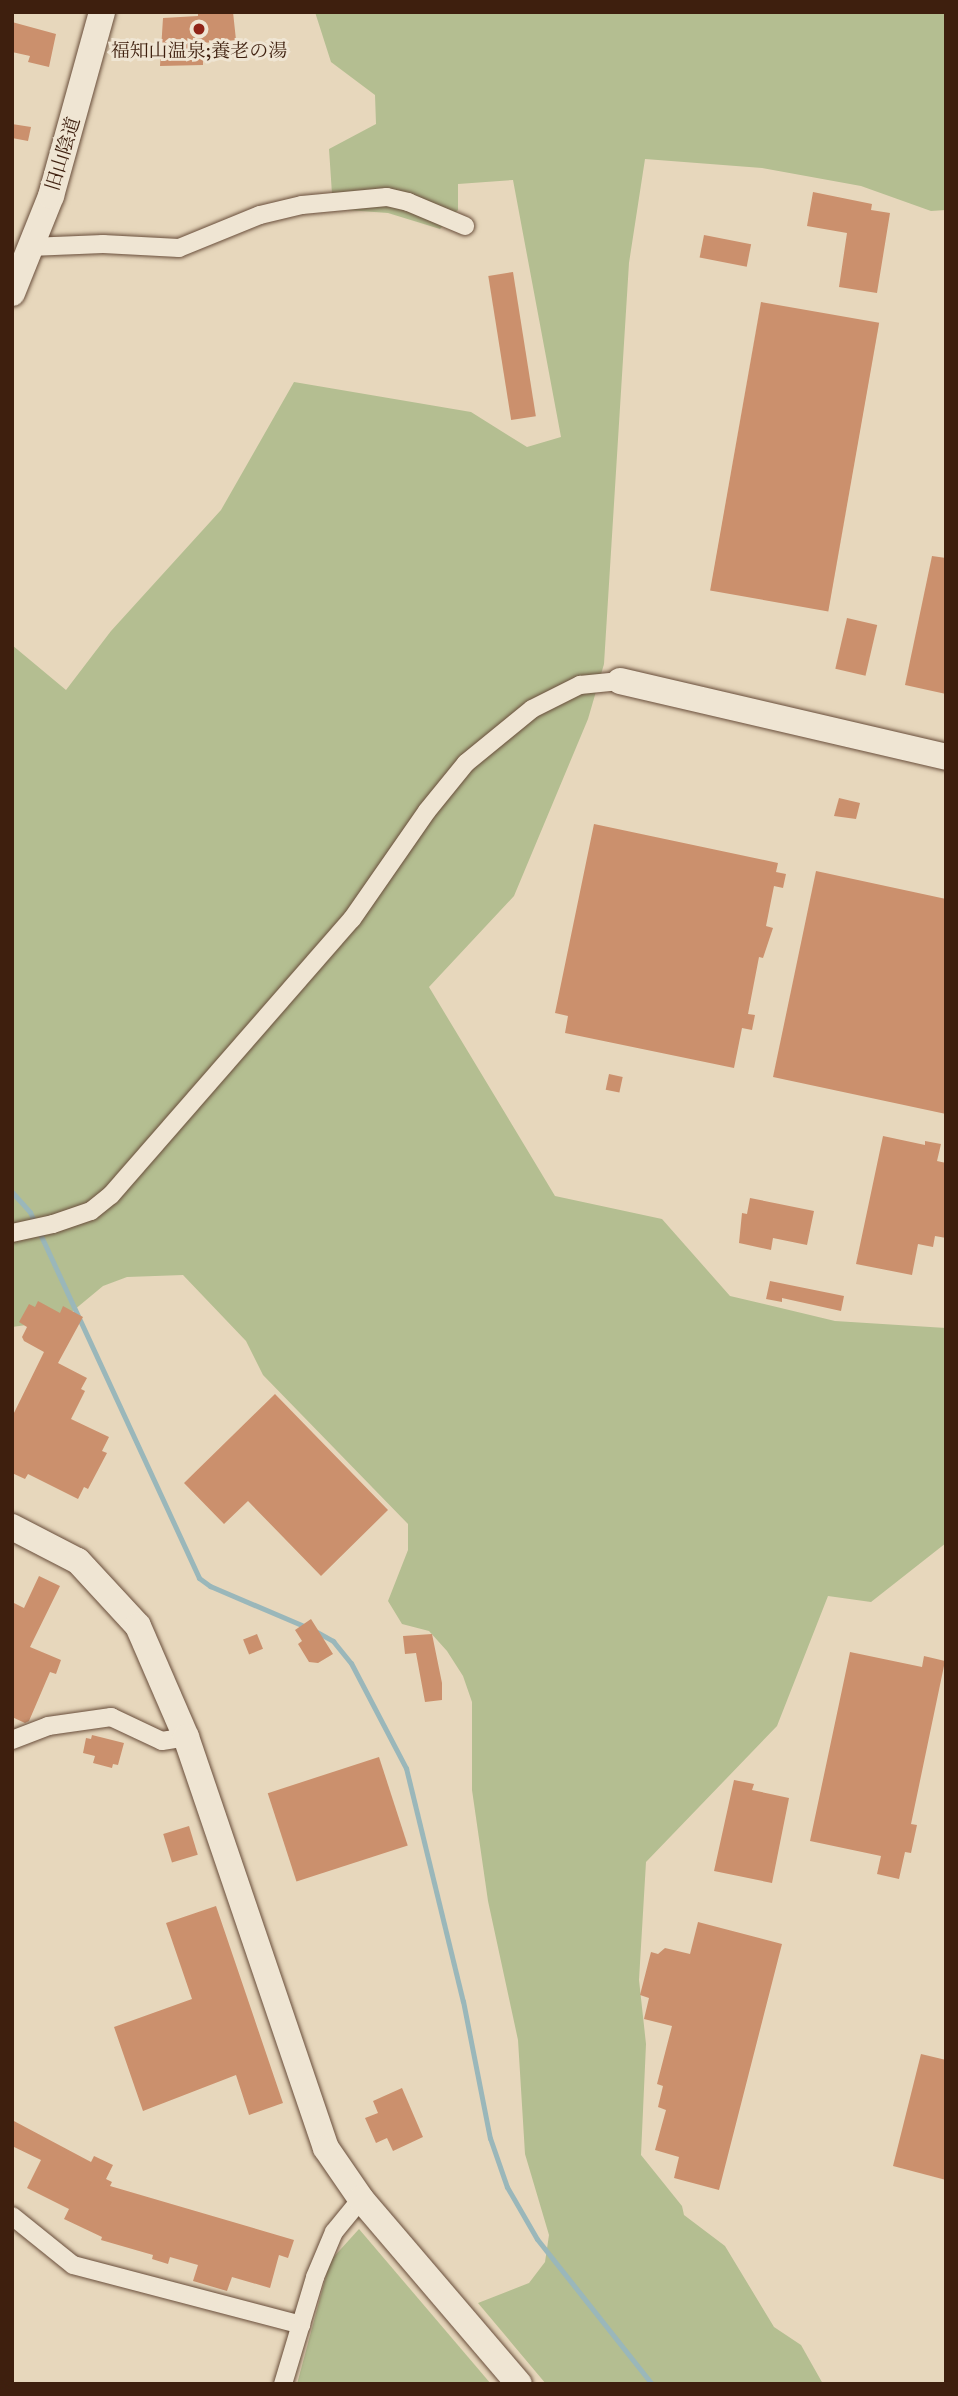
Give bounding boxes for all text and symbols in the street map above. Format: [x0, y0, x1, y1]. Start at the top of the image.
marker: 福知山温泉;養老の湯 [191, 21, 207, 37]
place label: 福知山温泉;養老の湯 [111, 40, 287, 62]
street label: 旧山陰道 [41, 114, 85, 194]

